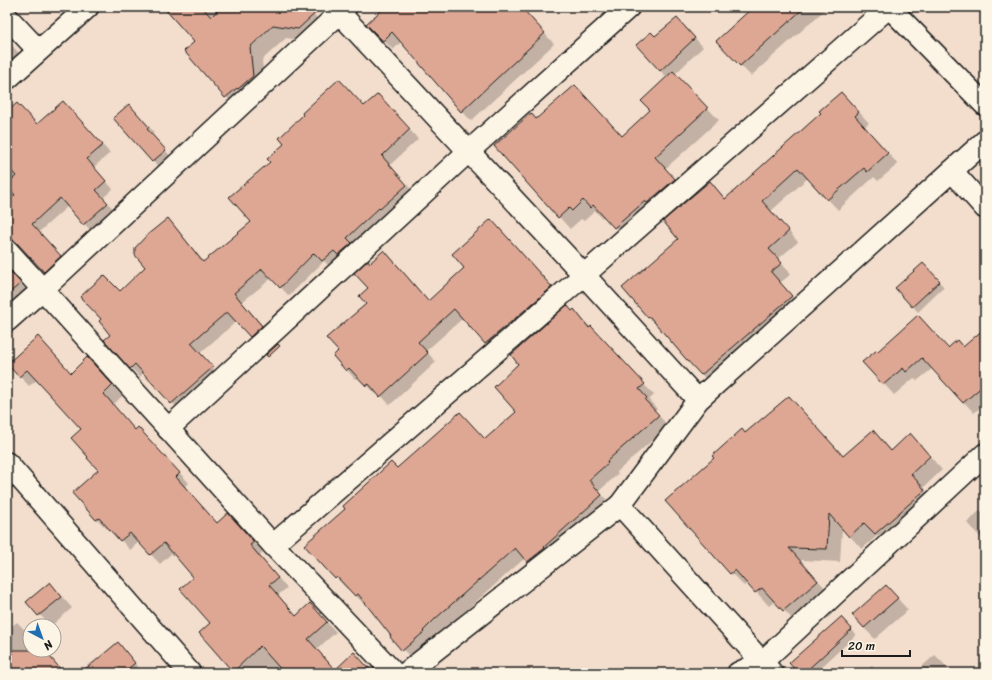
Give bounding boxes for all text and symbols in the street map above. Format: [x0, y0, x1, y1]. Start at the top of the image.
north arrow [22, 618, 62, 658]
scale bar [842, 632, 910, 658]
text: N [39, 635, 58, 655]
text: 20 m [848, 635, 875, 657]

